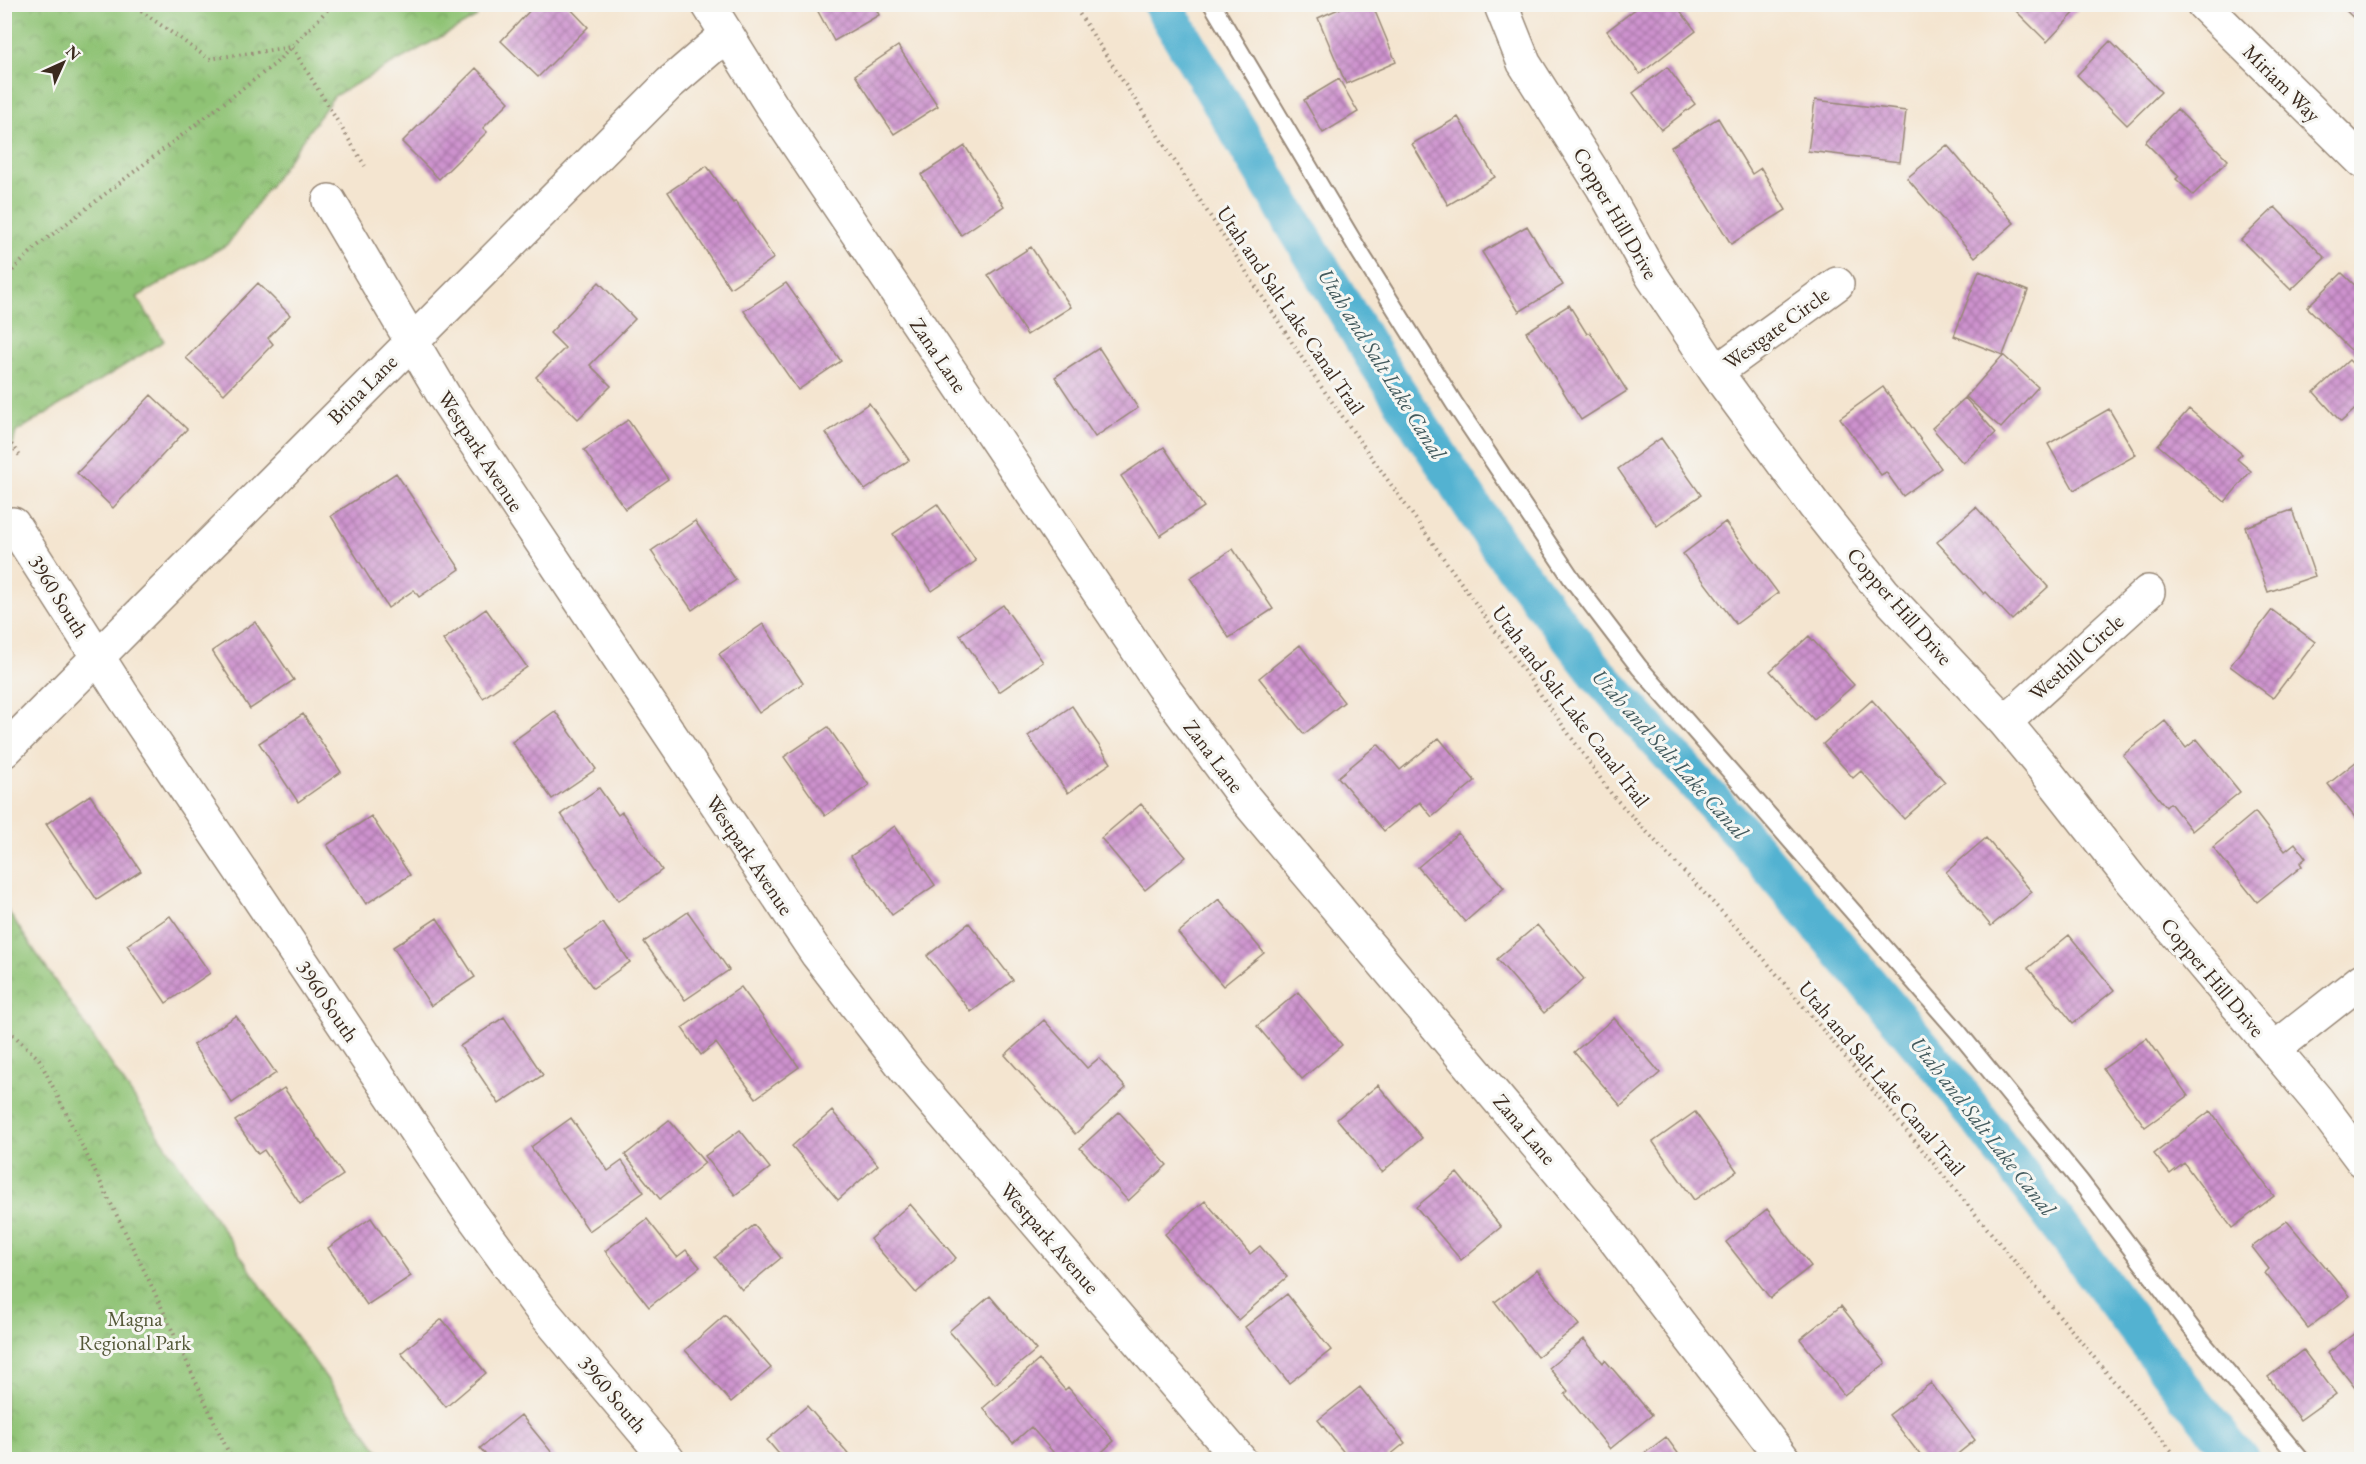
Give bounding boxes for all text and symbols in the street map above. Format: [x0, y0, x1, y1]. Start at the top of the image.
north arrow [33, 33, 93, 93]
street label: Miriam Way [2237, 38, 2327, 128]
text: N [61, 41, 85, 65]
street label: Copper Hill Drive [1567, 142, 1665, 284]
street label: Utah and Salt Lake Canal Trail [1211, 200, 1371, 420]
water label: Utah and Salt Lake Canal [1311, 263, 1453, 466]
street label: Westgate Circle [1718, 281, 1834, 375]
street label: Zana Lane [904, 312, 974, 398]
street label: Brina Lane [321, 348, 403, 430]
street label: Westpark Avenue [432, 385, 530, 517]
street label: Copper Hill Drive [1841, 541, 1959, 671]
street label: 3960 South [23, 549, 95, 643]
street label: Utah and Salt Lake Canal Trail [1486, 600, 1656, 812]
street label: Westhill Circle [2023, 608, 2129, 706]
water label: Utah and Salt Lake Canal [1585, 662, 1755, 846]
street label: Zana Lane [1178, 714, 1250, 798]
street label: Westpark Avenue [700, 790, 800, 920]
street label: Copper Hill Drive [2155, 912, 2271, 1042]
street label: 3960 South [291, 955, 365, 1047]
street label: Utah and Salt Lake Canal Trail [1793, 975, 1971, 1181]
water label: Utah and Salt Lake Canal [1904, 1030, 2063, 1222]
street label: Zana Lane [1487, 1088, 1563, 1170]
street label: Westpark Avenue [994, 1177, 1106, 1299]
park label: Magna Regional Park [79, 1305, 192, 1356]
street label: 3960 South [573, 1350, 653, 1438]

